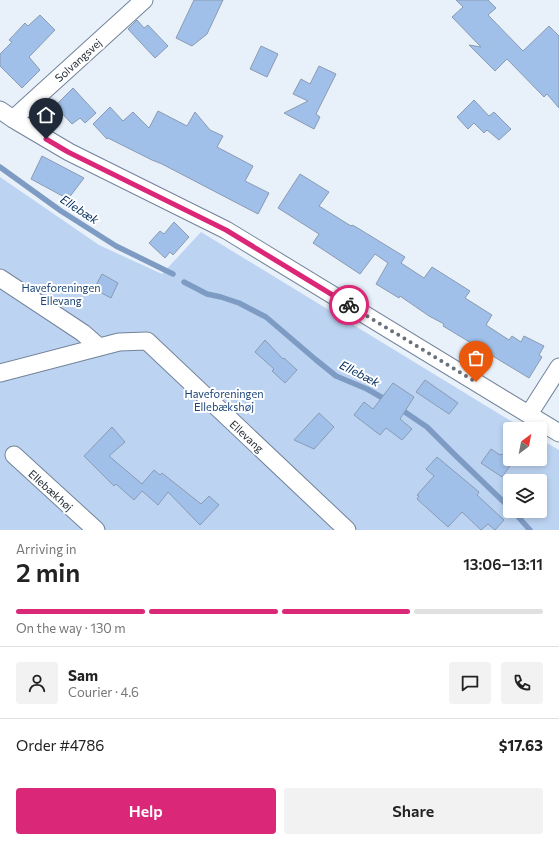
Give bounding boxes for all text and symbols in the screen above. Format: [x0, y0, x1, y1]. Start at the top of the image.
street label: Solvangsvej [52, 36, 104, 84]
pin [29, 98, 63, 139]
icon: home [35, 104, 57, 126]
water label: Ellebæk [58, 191, 102, 227]
park label: Haveforeningen Ellevang [21, 281, 101, 307]
courier [329, 285, 369, 325]
icon: bike [338, 294, 360, 316]
pin [459, 341, 493, 382]
icon: bag [465, 347, 487, 369]
water label: Ellebæk [338, 357, 383, 389]
park label: Haveforeningen Ellebækshøj [184, 387, 264, 413]
street label: Ellevang [227, 417, 267, 455]
north arrow [503, 422, 547, 466]
map controls [503, 422, 547, 518]
street label: Ellebækhøj [26, 467, 76, 513]
button: layers [503, 474, 547, 518]
text: Arriving in [16, 541, 76, 557]
text: 13:06–13:11 [463, 555, 543, 573]
text: 2 min [16, 556, 80, 587]
text: On the way · 130 m [16, 620, 126, 636]
button: person [16, 662, 58, 704]
button: chat [449, 662, 491, 704]
button: phone [501, 662, 543, 704]
text: Sam [68, 666, 98, 684]
text: Courier · 4.6 [68, 684, 139, 700]
text: Order #4786 [16, 736, 104, 754]
text: $17.63 [499, 736, 543, 754]
button: Help [16, 788, 276, 834]
button: Share [284, 788, 543, 834]

